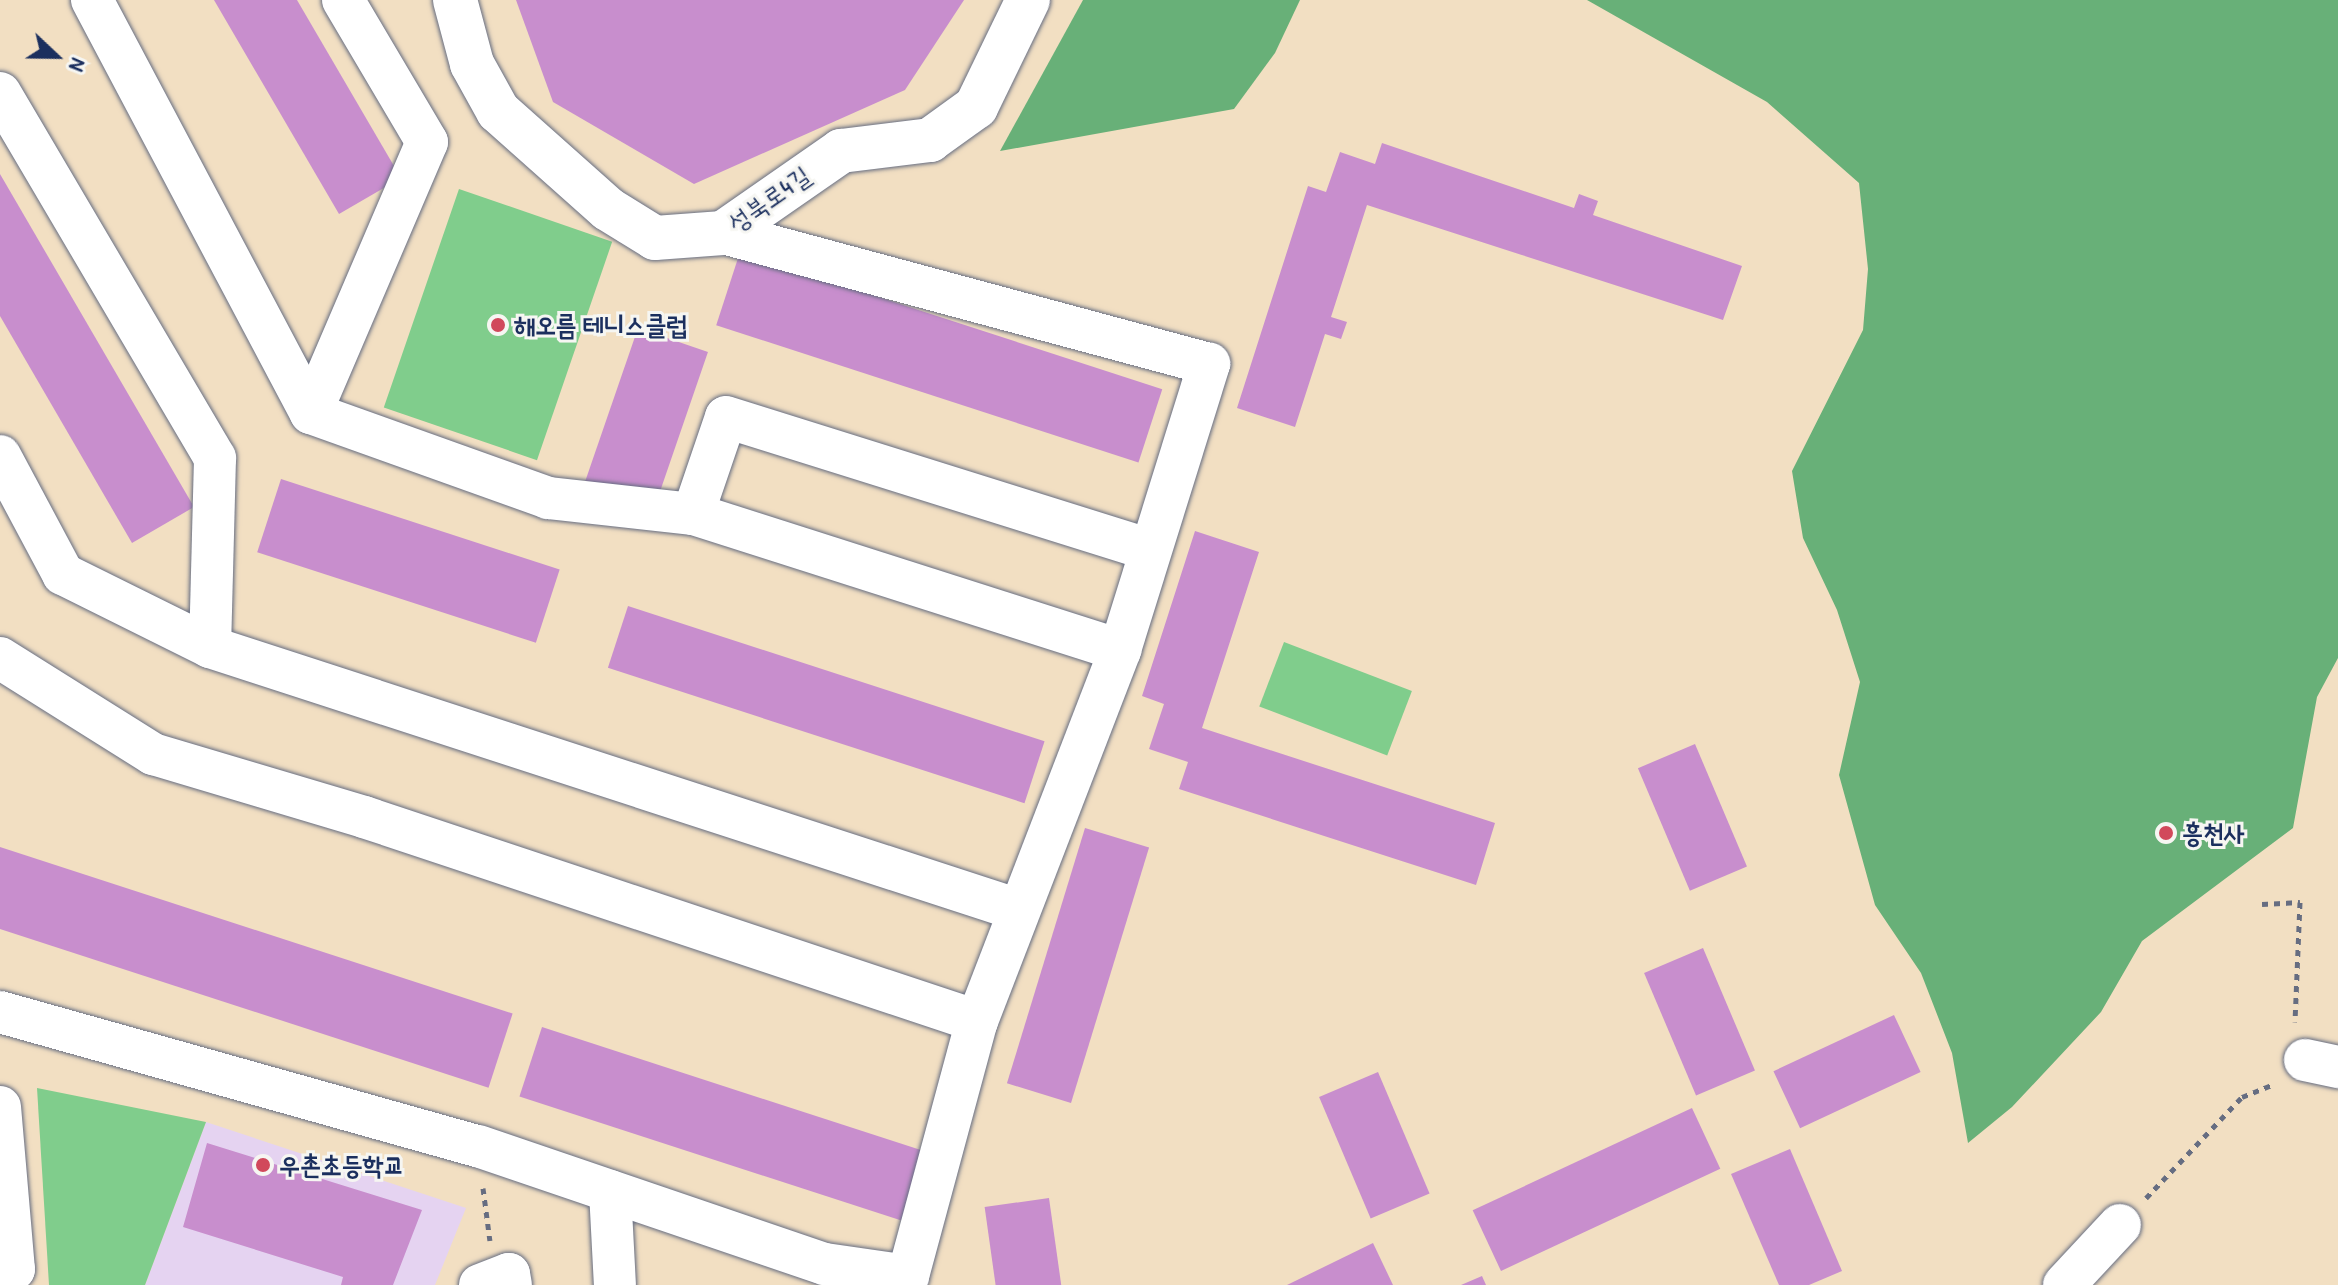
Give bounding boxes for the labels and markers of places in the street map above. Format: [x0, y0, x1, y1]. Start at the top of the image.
place label: 해오름 테니스클럽 [514, 309, 687, 341]
marker: 해오름 테니스클럽 [489, 316, 507, 334]
place label: 흥천사 [2182, 817, 2245, 849]
marker: 흥천사 [2157, 824, 2175, 842]
place label: 우촌초등학교 [279, 1149, 405, 1181]
marker: 우촌초등학교 [254, 1156, 272, 1174]

